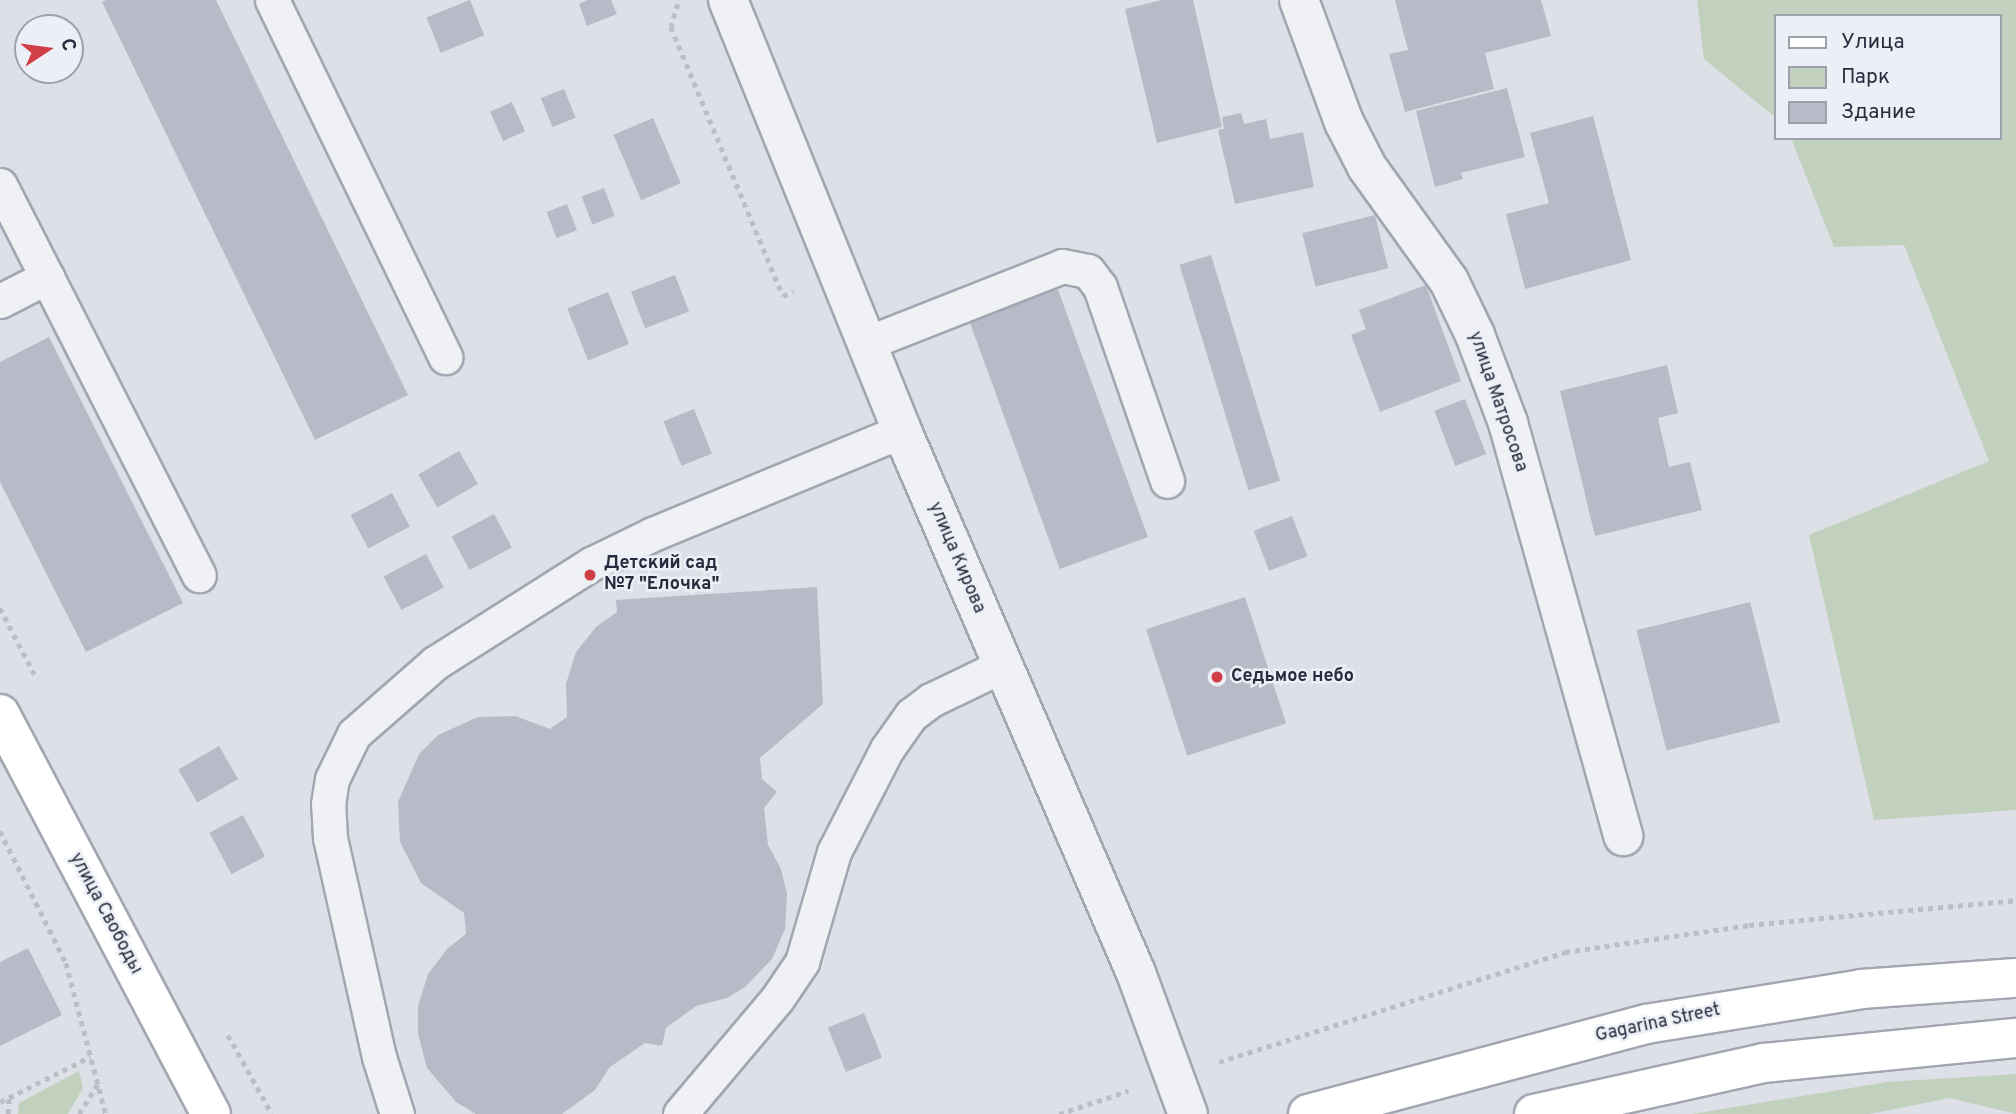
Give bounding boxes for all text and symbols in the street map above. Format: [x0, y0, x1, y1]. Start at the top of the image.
north arrow [14, 14, 84, 84]
legend [1774, 14, 2002, 140]
text: Улица [1841, 29, 1905, 56]
text: С [54, 36, 81, 53]
text: Парк [1841, 64, 1890, 91]
text: Здание [1841, 99, 1916, 126]
street label: улица Матросова [1463, 329, 1531, 475]
street label: улица Кирова [923, 499, 989, 617]
place label: Детский сад №7 "Елочка" [604, 554, 719, 596]
marker: Детский сад №7 "Елочка" [582, 567, 598, 583]
place label: Седьмое небо [1231, 666, 1354, 688]
marker: Седьмое небо [1209, 669, 1225, 685]
street label: улица Свободы [64, 850, 146, 978]
street label: Gagarina Street [1594, 1000, 1722, 1048]

